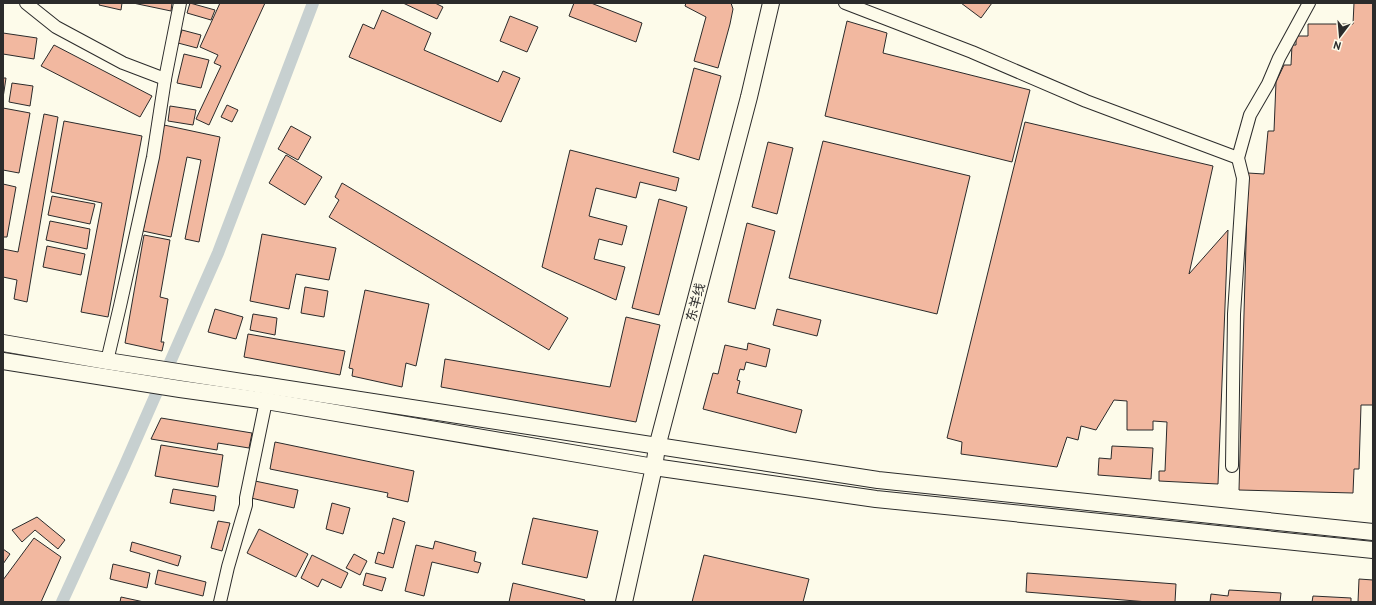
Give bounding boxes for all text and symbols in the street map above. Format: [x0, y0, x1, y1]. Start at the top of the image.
north arrow [1320, 16, 1360, 56]
text: N [1332, 38, 1343, 53]
street label: 东羊线 [682, 281, 709, 323]

